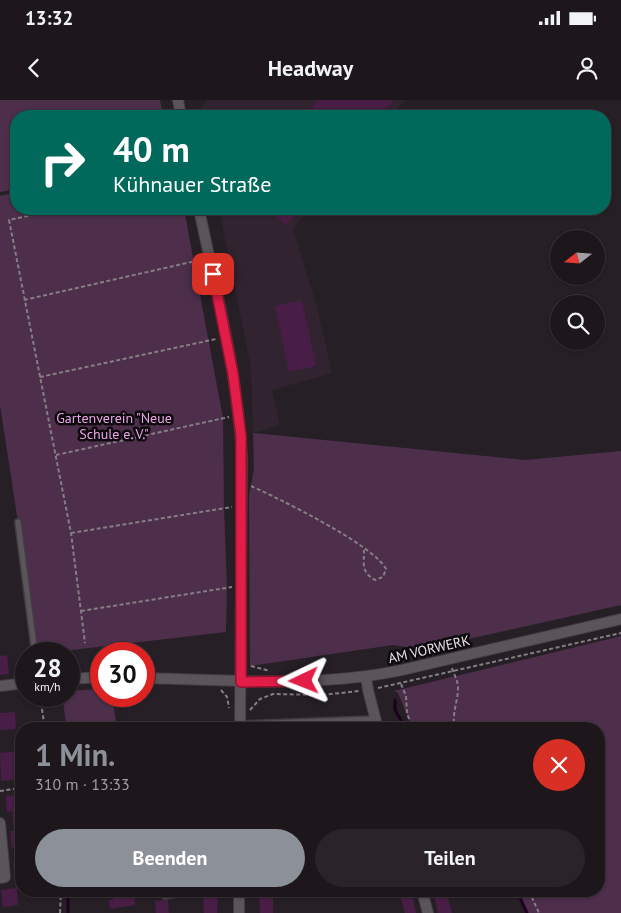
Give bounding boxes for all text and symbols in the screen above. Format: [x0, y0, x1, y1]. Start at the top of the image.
text: 13:32 [25, 6, 73, 30]
icon: back [20, 54, 48, 82]
text: Headway [268, 54, 353, 82]
icon: person [573, 54, 601, 82]
text: 40 m [113, 126, 190, 172]
icon: right [30, 130, 95, 195]
text: Kühnauer Straße [113, 170, 271, 198]
north arrow [550, 230, 605, 285]
map controls [550, 230, 605, 350]
pin [192, 253, 234, 295]
icon: arrive [199, 260, 227, 288]
button: search [550, 295, 605, 350]
park label: Gartenverein "Neue Schule e. V." [56, 409, 172, 443]
street label: AM VORWERK [386, 631, 472, 667]
speed limit sign: 30 [90, 642, 155, 707]
text: 28 [33, 652, 62, 684]
position arrow [277, 654, 329, 706]
text: km/h [34, 679, 61, 694]
text: 1 Min. [35, 735, 115, 774]
button: close [533, 739, 585, 791]
text: 310 m · 13:33 [35, 774, 130, 794]
button: Beenden [35, 829, 305, 887]
button: Teilen [315, 829, 585, 887]

